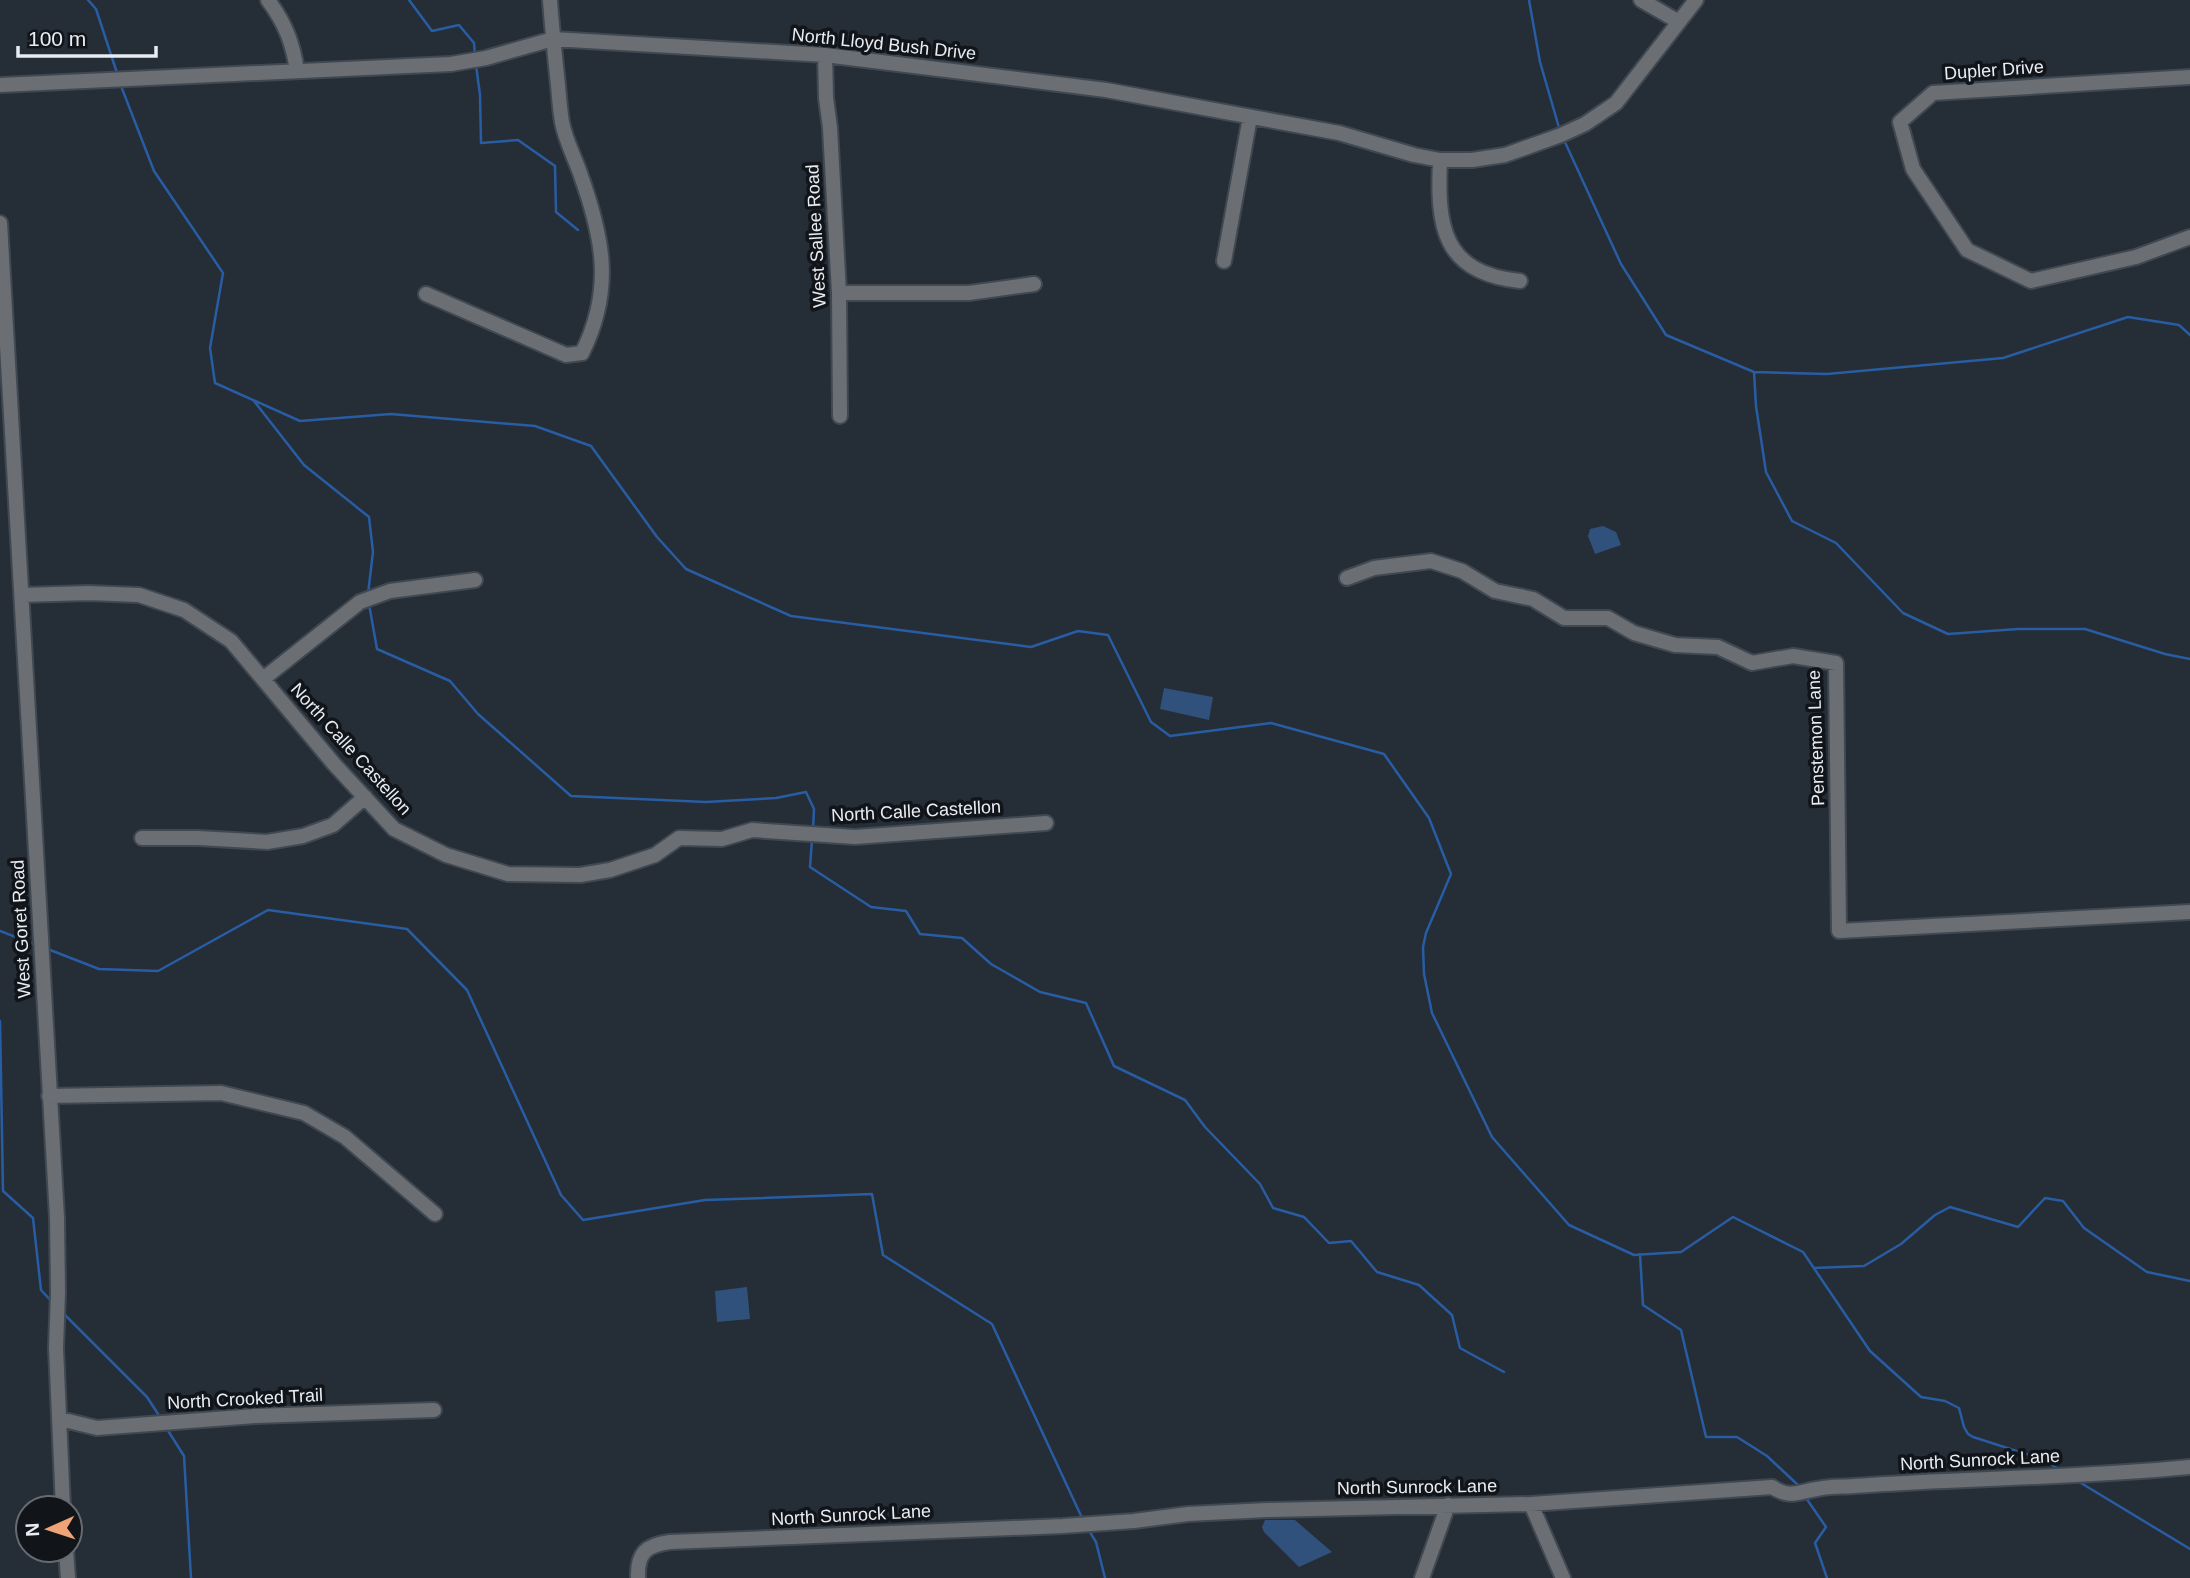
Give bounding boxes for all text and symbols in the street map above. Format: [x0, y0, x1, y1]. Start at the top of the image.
scale bar [18, 14, 156, 58]
street label: North Lloyd Bush Drive [791, 24, 977, 64]
text: 100 m [28, 27, 86, 50]
street label: Dupler Drive [1943, 57, 2045, 83]
street label: West Sallee Road [802, 164, 830, 308]
street label: Penstemon Lane [1804, 670, 1828, 806]
street label: North Calle Castellon [287, 679, 415, 819]
street label: North Calle Castellon [831, 797, 1001, 825]
street label: West Goret Road [7, 859, 35, 999]
street label: North Crooked Trail [167, 1385, 323, 1413]
street label: North Sunrock Lane [1900, 1446, 2060, 1474]
street label: North Sunrock Lane [1337, 1476, 1497, 1498]
north arrow [14, 1494, 84, 1564]
street label: North Sunrock Lane [771, 1501, 931, 1529]
text: N [22, 1522, 43, 1537]

